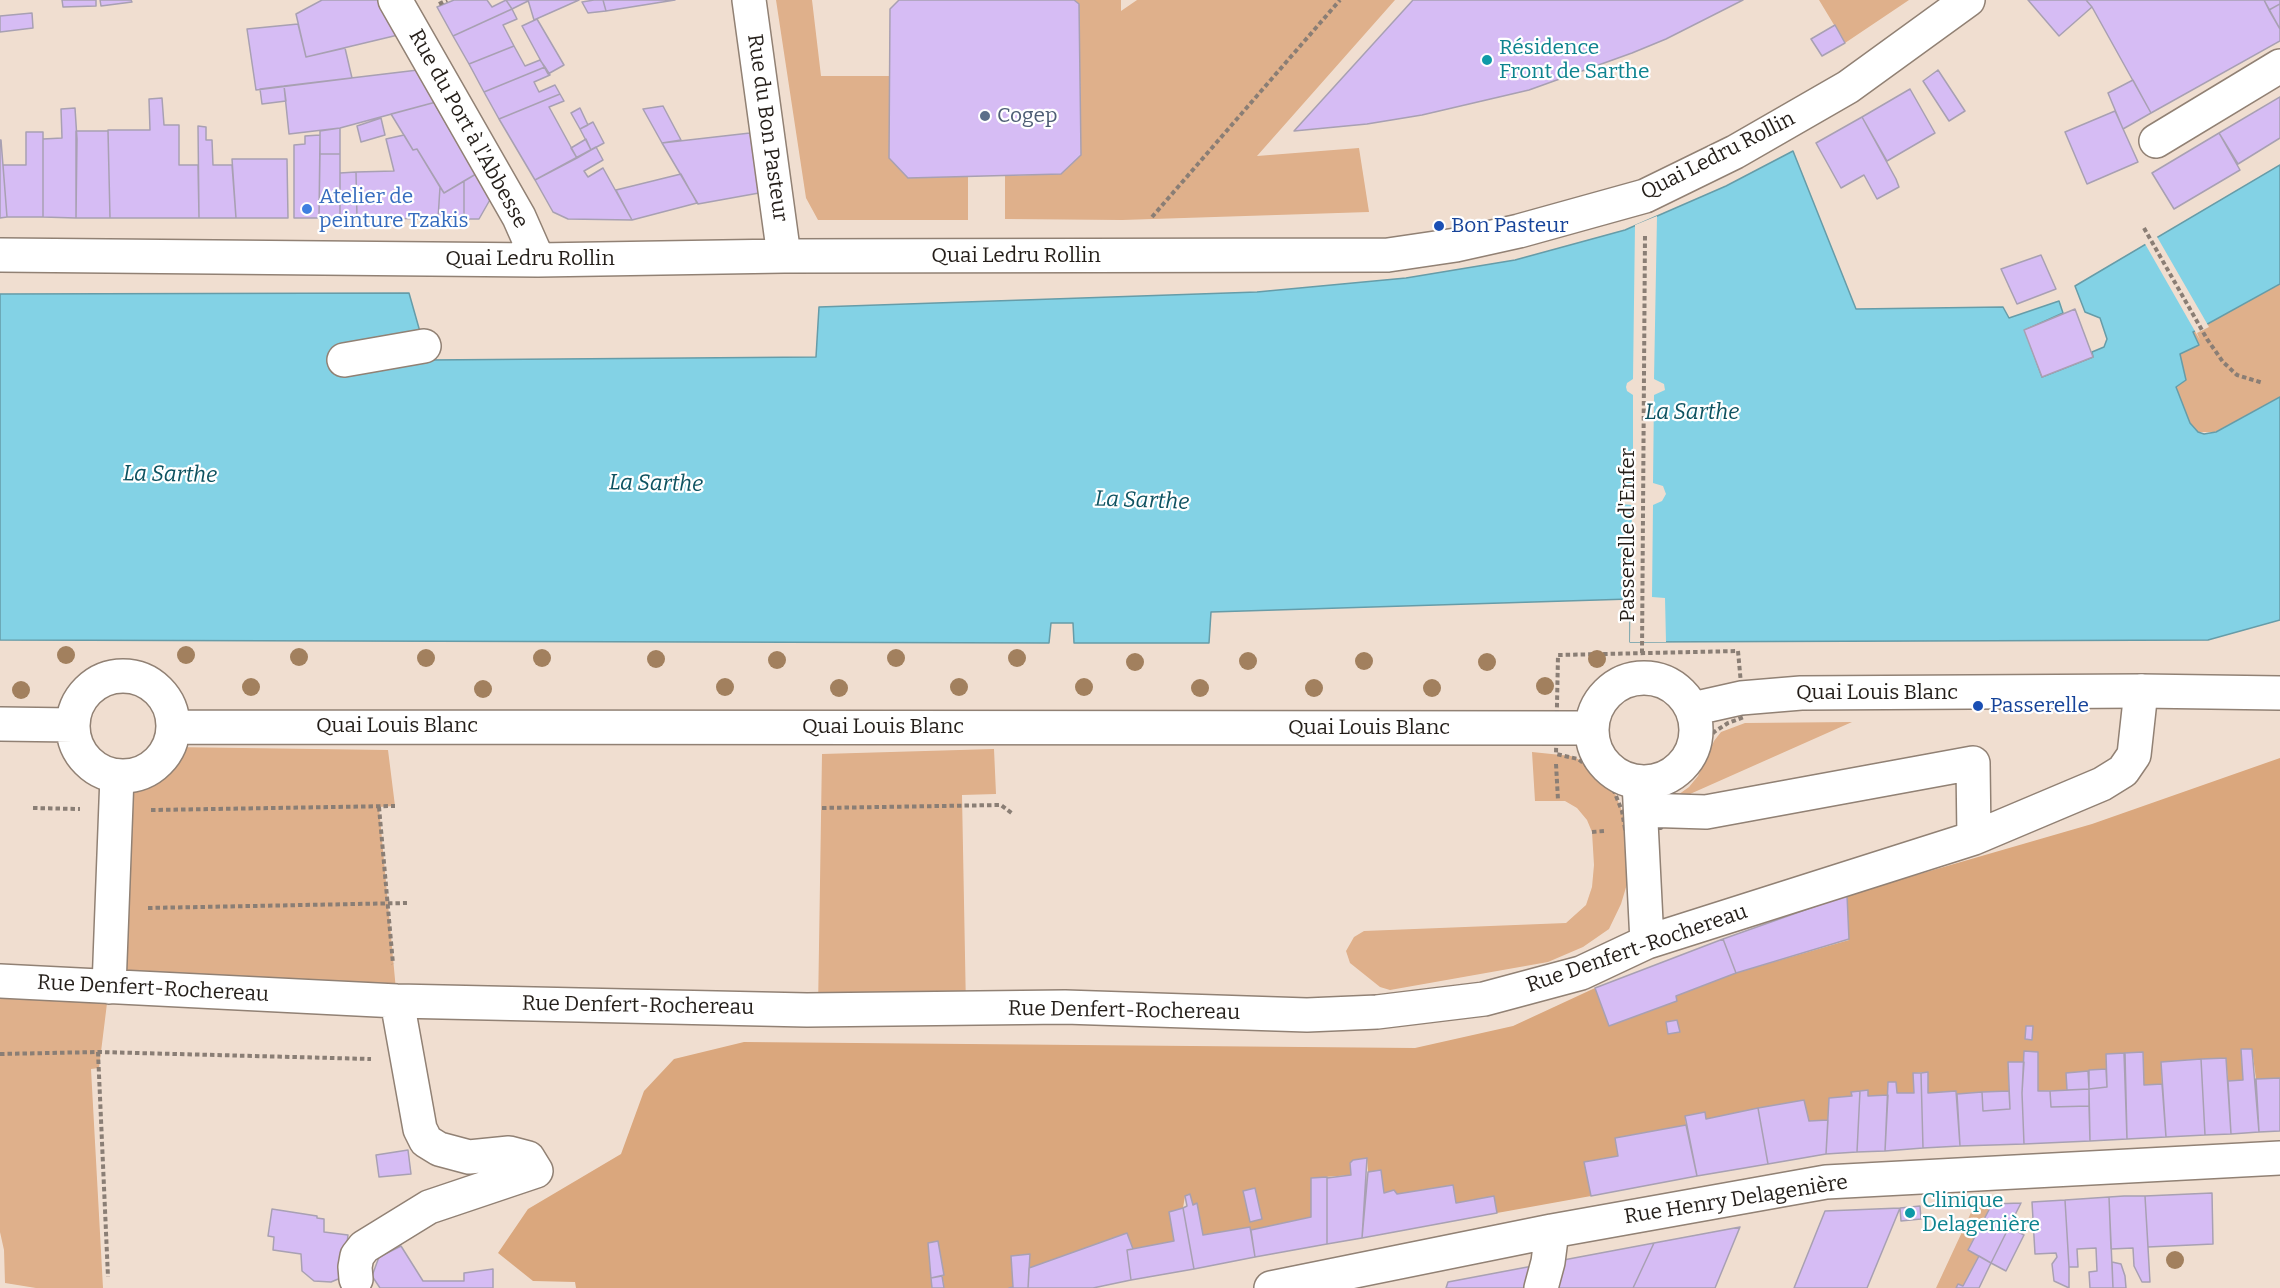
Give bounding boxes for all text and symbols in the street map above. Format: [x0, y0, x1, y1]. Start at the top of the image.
street label: Rue du Port à l'Abbesse [403, 25, 533, 233]
street label: Rue du Bon Pasteur [741, 32, 793, 224]
place label: Résidence Front de Sarthe [1499, 35, 1649, 85]
marker: Résidence Front de Sarthe [1480, 53, 1494, 67]
place label: Cogep [997, 103, 1058, 129]
street label: Quai Ledru Rollin [1637, 106, 1799, 206]
marker: Cogep [978, 109, 992, 123]
place label: Atelier de peinture Tzakis [319, 184, 469, 234]
marker: Atelier de peinture Tzakis [300, 202, 314, 216]
place label: Bon Pasteur [1451, 213, 1568, 239]
marker: Bon Pasteur [1432, 219, 1446, 233]
street label: Quai Ledru Rollin [931, 243, 1101, 269]
street label: Quai Ledru Rollin [445, 246, 615, 272]
water label: La Sarthe [1645, 400, 1739, 426]
street label: Passerelle d'Enfer [1615, 448, 1641, 622]
water label: La Sarthe [123, 461, 217, 489]
water label: La Sarthe [609, 470, 703, 498]
water label: La Sarthe [1094, 486, 1190, 516]
street label: Quai Louis Blanc [1796, 680, 1958, 706]
place label: Passerelle [1990, 693, 2089, 719]
marker: Passerelle [1971, 699, 1985, 713]
street label: Quai Louis Blanc [316, 713, 478, 739]
street label: Quai Louis Blanc [802, 714, 964, 740]
street label: Quai Louis Blanc [1288, 715, 1450, 741]
street label: Rue Denfert-Rochereau [1523, 899, 1751, 999]
street label: Rue Denfert-Rochereau [36, 970, 270, 1008]
street label: Rue Denfert-Rochereau [522, 991, 754, 1021]
street label: Rue Denfert-Rochereau [1008, 996, 1240, 1026]
street label: Rue Henry Delagenière [1622, 1170, 1850, 1230]
place label: Clinique Delagenière [1922, 1188, 2040, 1238]
marker: Clinique Delagenière [1903, 1206, 1917, 1220]

